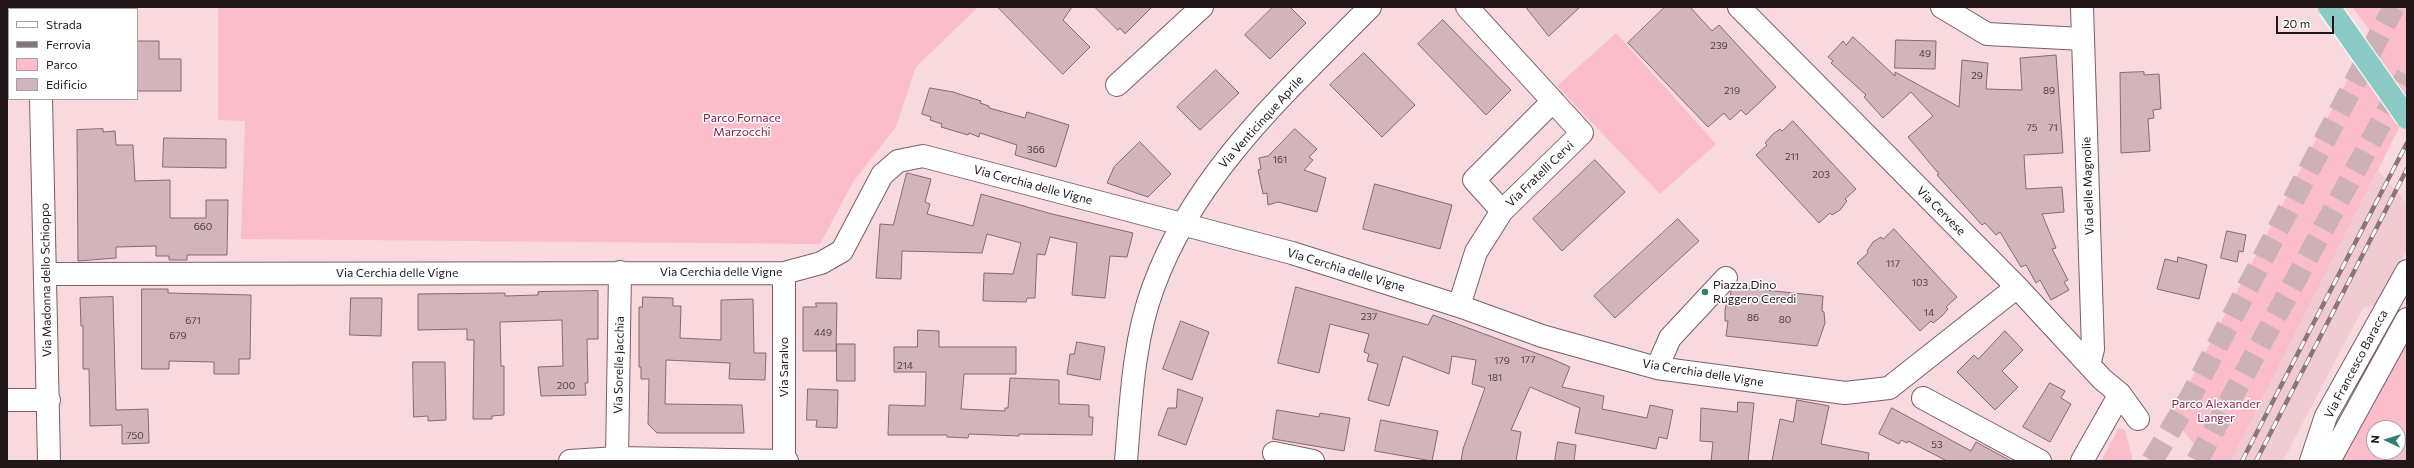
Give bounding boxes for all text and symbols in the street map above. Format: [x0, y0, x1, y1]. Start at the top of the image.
legend [8, 8, 138, 100]
scale bar [2278, 8, 2336, 34]
text: 20 m [2283, 16, 2310, 30]
text: Strada [46, 17, 82, 31]
text: Ferrovia [46, 37, 91, 51]
house number: 239 [1710, 40, 1728, 52]
house number: 49 [1919, 48, 1931, 60]
text: Parco [46, 57, 78, 71]
house number: 29 [1971, 70, 1983, 82]
street label: Via Venticinque Aprile [1216, 73, 1306, 171]
text: Edificio [46, 77, 87, 91]
house number: 219 [1724, 85, 1740, 97]
house number: 89 [2043, 85, 2055, 97]
park label: Parco Fornace Marzocchi [703, 111, 781, 139]
house number: 75 [2027, 122, 2037, 134]
house number: 71 [2048, 122, 2058, 134]
street label: Via delle Magnolie [2079, 137, 2097, 235]
street label: Via Fratelli Cervi [1503, 138, 1577, 210]
house number: 366 [1027, 144, 1045, 156]
house number: 211 [1785, 151, 1799, 163]
house number: 161 [1273, 154, 1287, 166]
street label: Via Cerchia delle Vigne [972, 162, 1094, 208]
house number: 203 [1812, 169, 1830, 181]
street label: Via Cervese [1914, 184, 1968, 238]
street label: Via Madonna dello Schioppo [37, 203, 55, 357]
house number: 660 [194, 221, 212, 233]
street label: Via Cerchia delle Vigne [1285, 245, 1407, 295]
house number: 117 [1886, 258, 1900, 270]
street label: Via Cerchia delle Vigne [660, 265, 782, 279]
street label: Via Cerchia delle Vigne [336, 266, 458, 280]
house number: 103 [1912, 277, 1928, 289]
place label: Piazza Dino Ruggero Ceredi [1713, 278, 1796, 306]
marker: Piazza Dino Ruggero Ceredi [1700, 287, 1710, 297]
house number: 14 [1924, 307, 1934, 319]
street label: Via Francesco Baracca [2321, 307, 2391, 421]
house number: 237 [1361, 311, 1377, 323]
house number: 86 [1747, 312, 1759, 324]
house number: 80 [1779, 314, 1791, 326]
house number: 671 [185, 315, 201, 327]
street label: Via Sorelle Jacchia [611, 316, 627, 414]
house number: 449 [814, 327, 832, 339]
house number: 679 [169, 330, 187, 342]
street label: Via Saralvo [777, 337, 791, 397]
house number: 177 [1521, 354, 1535, 366]
house number: 179 [1494, 355, 1510, 367]
street label: Via Cerchia delle Vigne [1641, 356, 1765, 390]
house number: 214 [897, 360, 913, 372]
house number: 181 [1488, 372, 1502, 384]
house number: 200 [557, 380, 575, 392]
park label: Parco Alexander Langer [2171, 397, 2261, 425]
north arrow [2366, 420, 2406, 460]
house number: 750 [126, 430, 144, 442]
text: N [2368, 435, 2381, 444]
house number: 53 [1931, 439, 1943, 451]

